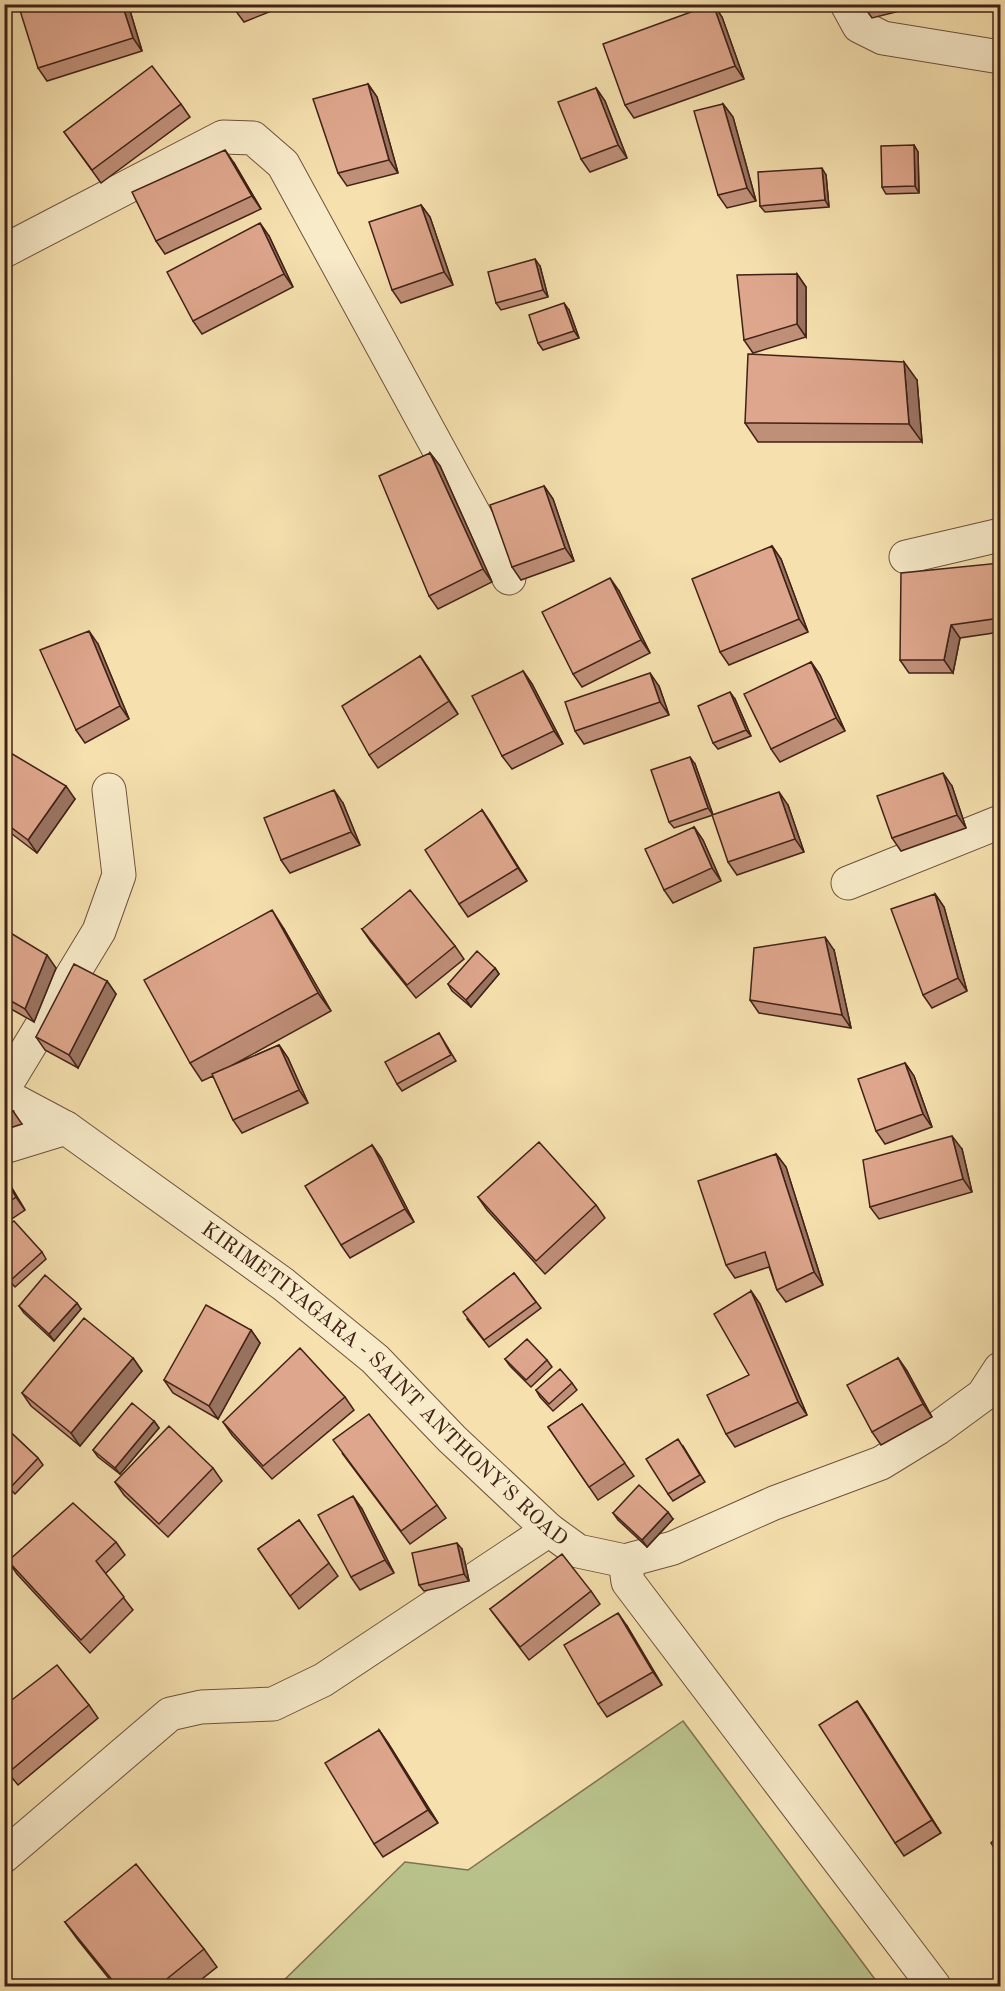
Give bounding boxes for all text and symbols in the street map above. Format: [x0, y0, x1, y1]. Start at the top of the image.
street label: KIRIMETIYAGARA - SAINT ANTHONY'S ROAD [197, 1218, 572, 1550]

